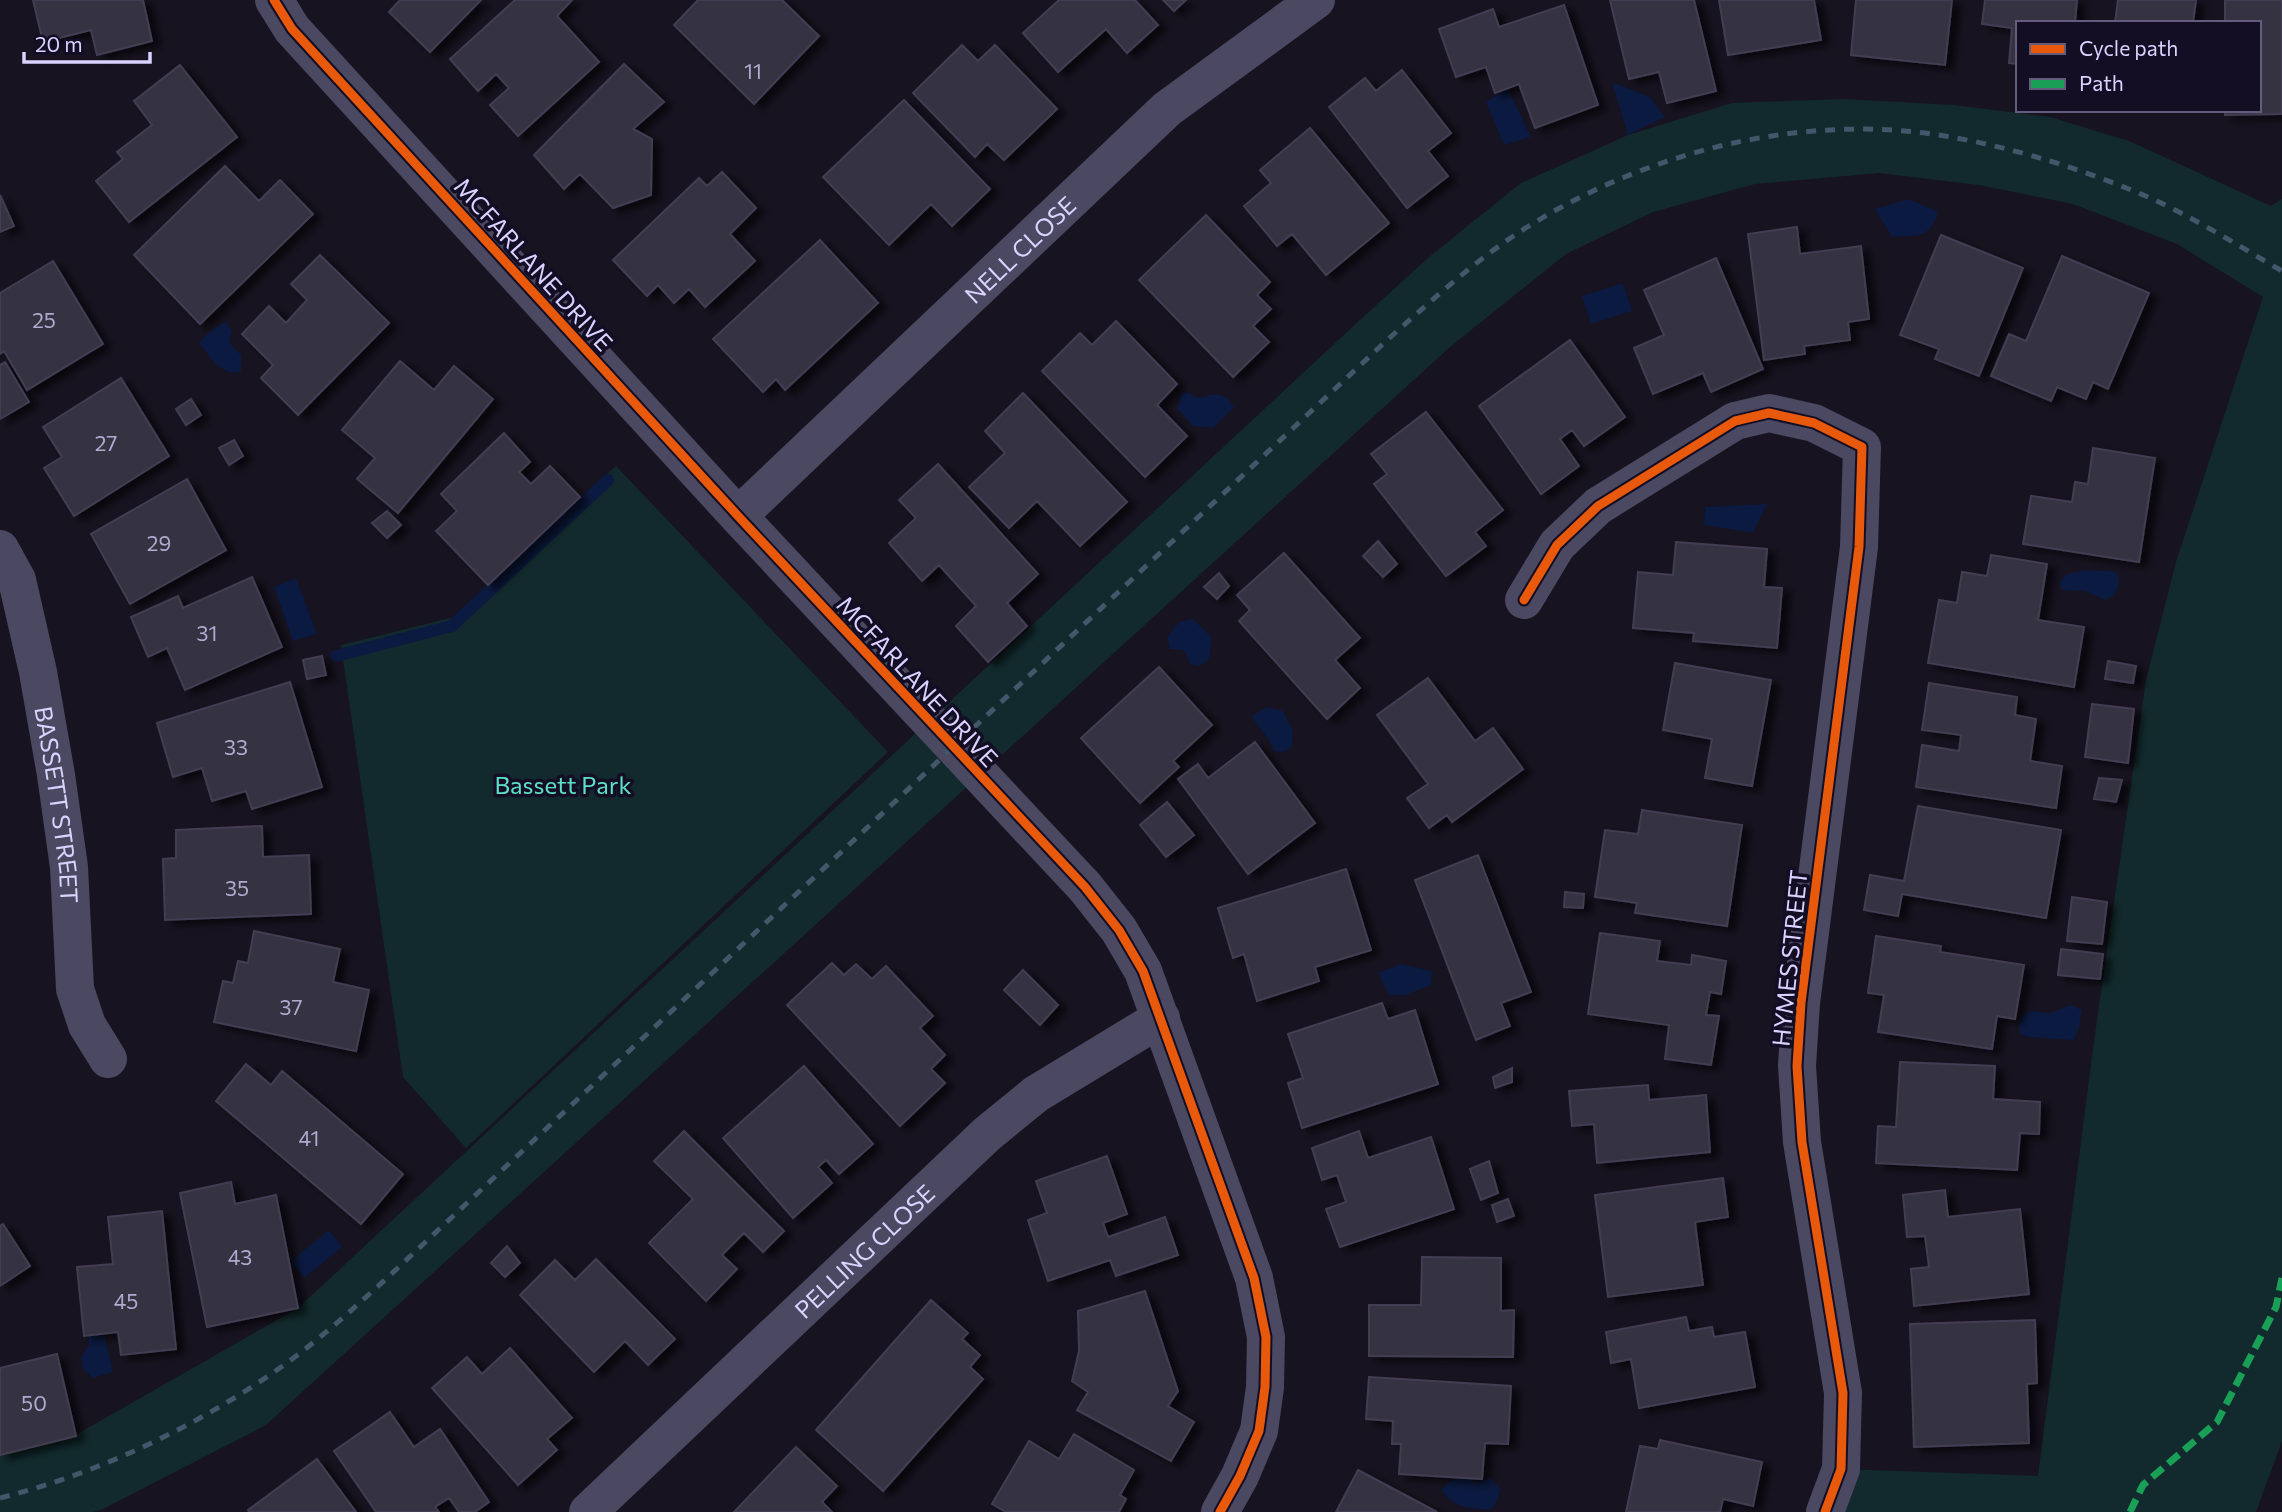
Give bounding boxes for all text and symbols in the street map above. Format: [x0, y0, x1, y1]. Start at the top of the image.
scale bar [24, 21, 150, 65]
legend [2016, 21, 2261, 112]
text: 20 m [35, 31, 83, 56]
text: Cycle path [2079, 35, 2178, 60]
house number: 11 [744, 58, 762, 83]
text: Path [2079, 70, 2124, 95]
street label: MCFARLANE DRIVE [449, 171, 619, 357]
street label: NELL CLOSE [958, 190, 1081, 308]
house number: 25 [32, 307, 56, 332]
house number: 27 [95, 430, 117, 455]
house number: 29 [147, 530, 171, 555]
street label: MCFARLANE DRIVE [831, 590, 1005, 772]
house number: 31 [197, 620, 217, 645]
street label: BASSETT STREET [30, 704, 85, 904]
house number: 33 [224, 734, 248, 759]
park label: Bassett Park [495, 770, 631, 799]
street label: HYMES STREET [1765, 868, 1813, 1048]
house number: 35 [225, 875, 249, 900]
house number: 37 [280, 994, 302, 1019]
house number: 41 [299, 1125, 319, 1150]
street label: PELLING CLOSE [788, 1178, 940, 1324]
house number: 43 [228, 1244, 252, 1269]
house number: 45 [114, 1288, 138, 1313]
house number: 50 [21, 1390, 47, 1415]

